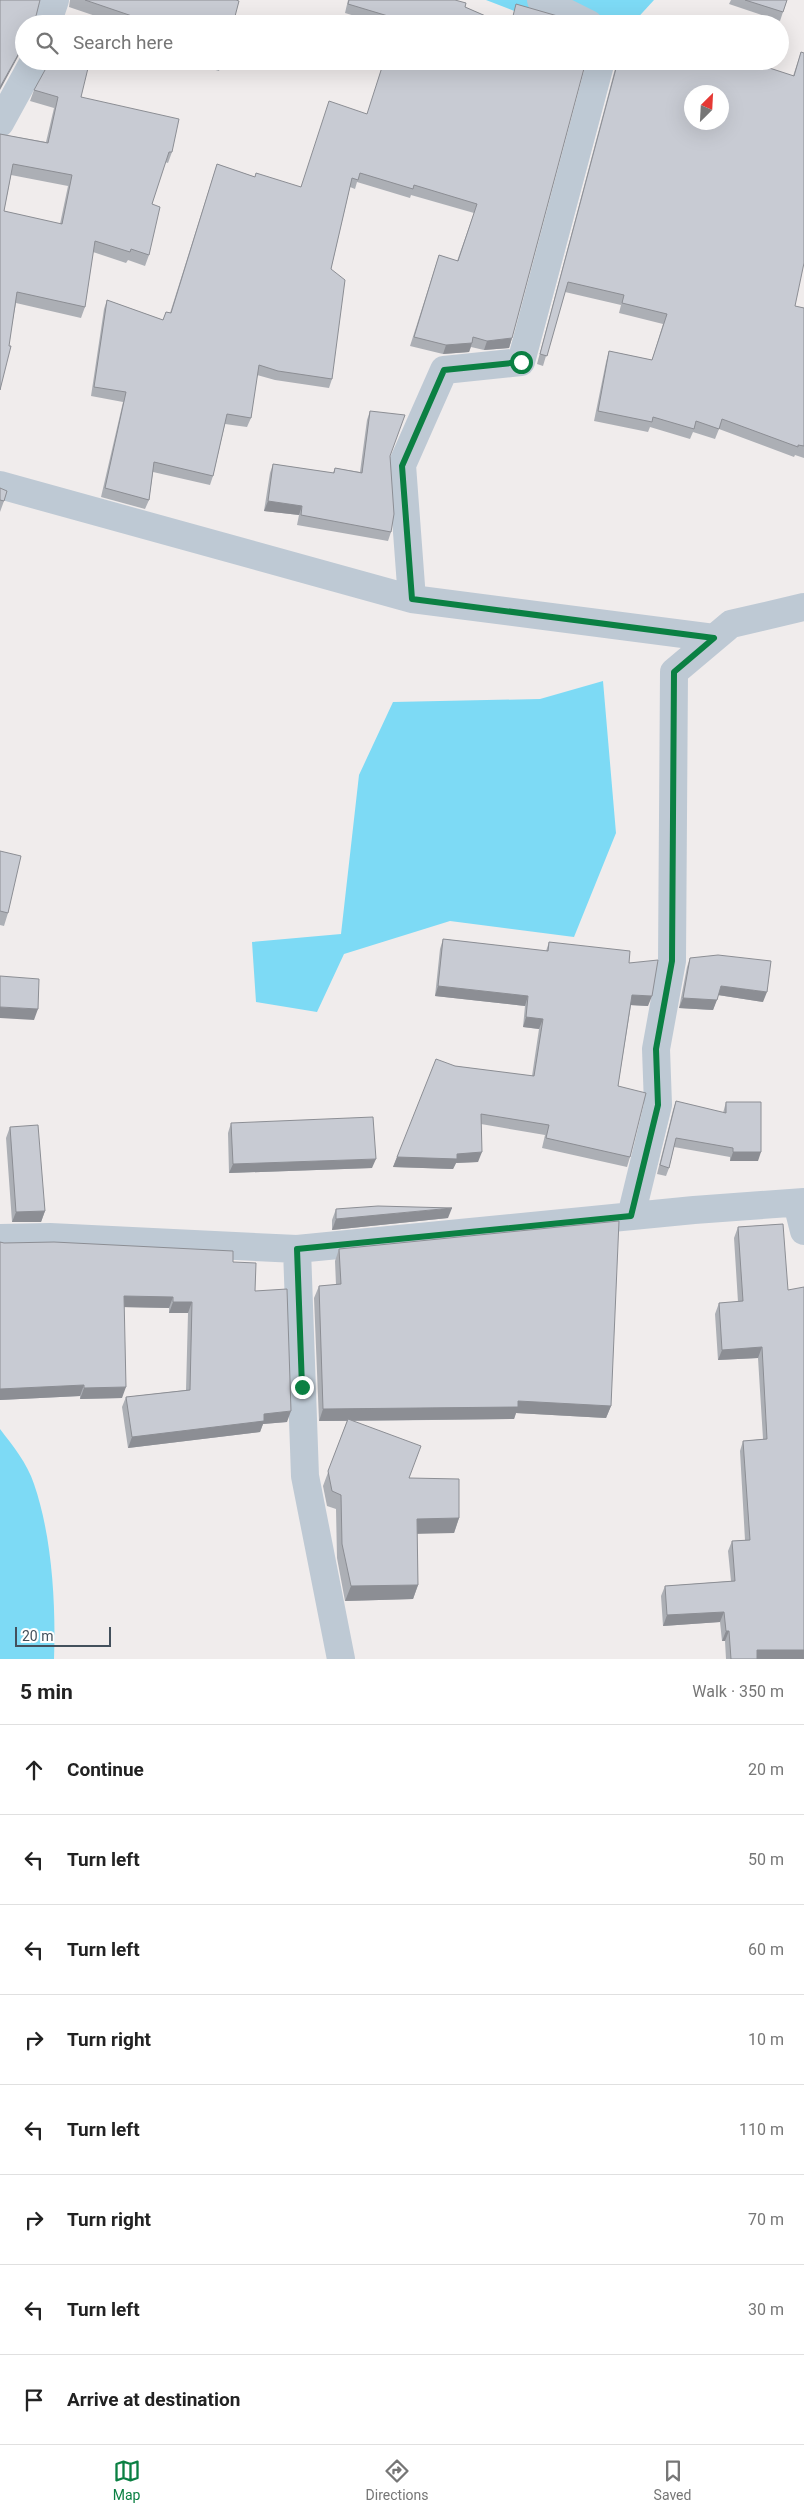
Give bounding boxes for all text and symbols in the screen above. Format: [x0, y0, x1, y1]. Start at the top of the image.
search box [15, 15, 789, 70]
icon: search [33, 29, 61, 57]
text: Search here [73, 31, 173, 54]
north arrow [684, 85, 729, 130]
route start [510, 351, 533, 374]
route end [291, 1376, 314, 1399]
scale bar [15, 1624, 111, 1647]
text: 20 m [22, 1628, 54, 1644]
text: 5 min [20, 1680, 73, 1704]
text: Walk · 350 m [692, 1682, 784, 1701]
icon: ahead [20, 1756, 48, 1784]
text: Continue [67, 1758, 144, 1781]
text: 20 m [748, 1760, 784, 1779]
icon: left [20, 1846, 48, 1874]
text: Turn left [67, 1848, 140, 1871]
text: 50 m [748, 1850, 784, 1869]
icon: left [20, 1936, 48, 1964]
text: Turn left [67, 1938, 140, 1961]
text: 60 m [748, 1940, 784, 1959]
icon: right [20, 2026, 48, 2054]
text: Turn right [67, 2028, 151, 2051]
text: 10 m [748, 2030, 784, 2049]
icon: left [20, 2116, 48, 2144]
text: Turn left [67, 2118, 140, 2141]
text: 110 m [739, 2120, 784, 2139]
icon: right [20, 2206, 48, 2234]
text: Turn right [67, 2208, 151, 2231]
text: 70 m [748, 2210, 784, 2229]
icon: left [20, 2296, 48, 2324]
text: Turn left [67, 2298, 140, 2321]
text: 30 m [748, 2300, 784, 2319]
icon: arrive [20, 2386, 48, 2414]
text: Arrive at destination [67, 2388, 240, 2411]
tab: Map [113, 2457, 141, 2503]
tab: Directions [366, 2457, 429, 2503]
tab: Saved [654, 2457, 691, 2503]

